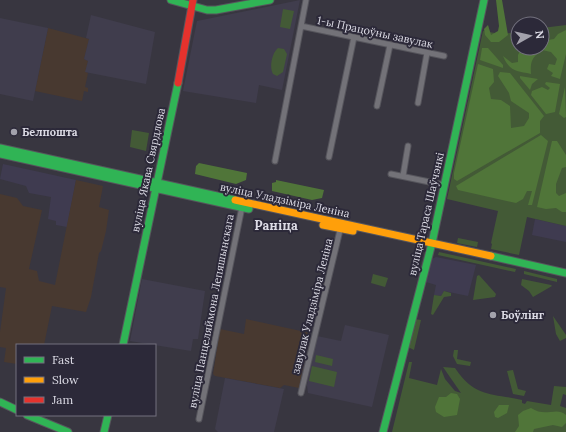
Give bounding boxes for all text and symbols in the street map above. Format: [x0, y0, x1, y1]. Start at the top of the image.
street label: 1-ы Працоўны завулак [316, 13, 434, 51]
north arrow [510, 16, 550, 56]
text: N [532, 29, 547, 40]
street label: вуліца Якава Свярдлова [128, 106, 168, 233]
place label: Белпошта [22, 125, 78, 139]
marker: Белпошта [9, 127, 19, 137]
street label: вуліца Тараса Шаўчэнкі [405, 151, 447, 277]
street label: вуліца Уладзіміра Леніна [219, 179, 351, 221]
street label: вуліца Панцеляймона Лепяшынскага [185, 212, 237, 409]
district label: Раніца [254, 217, 298, 234]
street label: завулак Уладзіміра Леніна [288, 237, 336, 375]
place label: Боўлінг [501, 308, 545, 322]
marker: Боўлінг [488, 310, 498, 320]
legend [16, 344, 156, 416]
text: Fast [52, 352, 75, 367]
text: Slow [52, 372, 79, 387]
text: Jam [51, 392, 73, 407]

